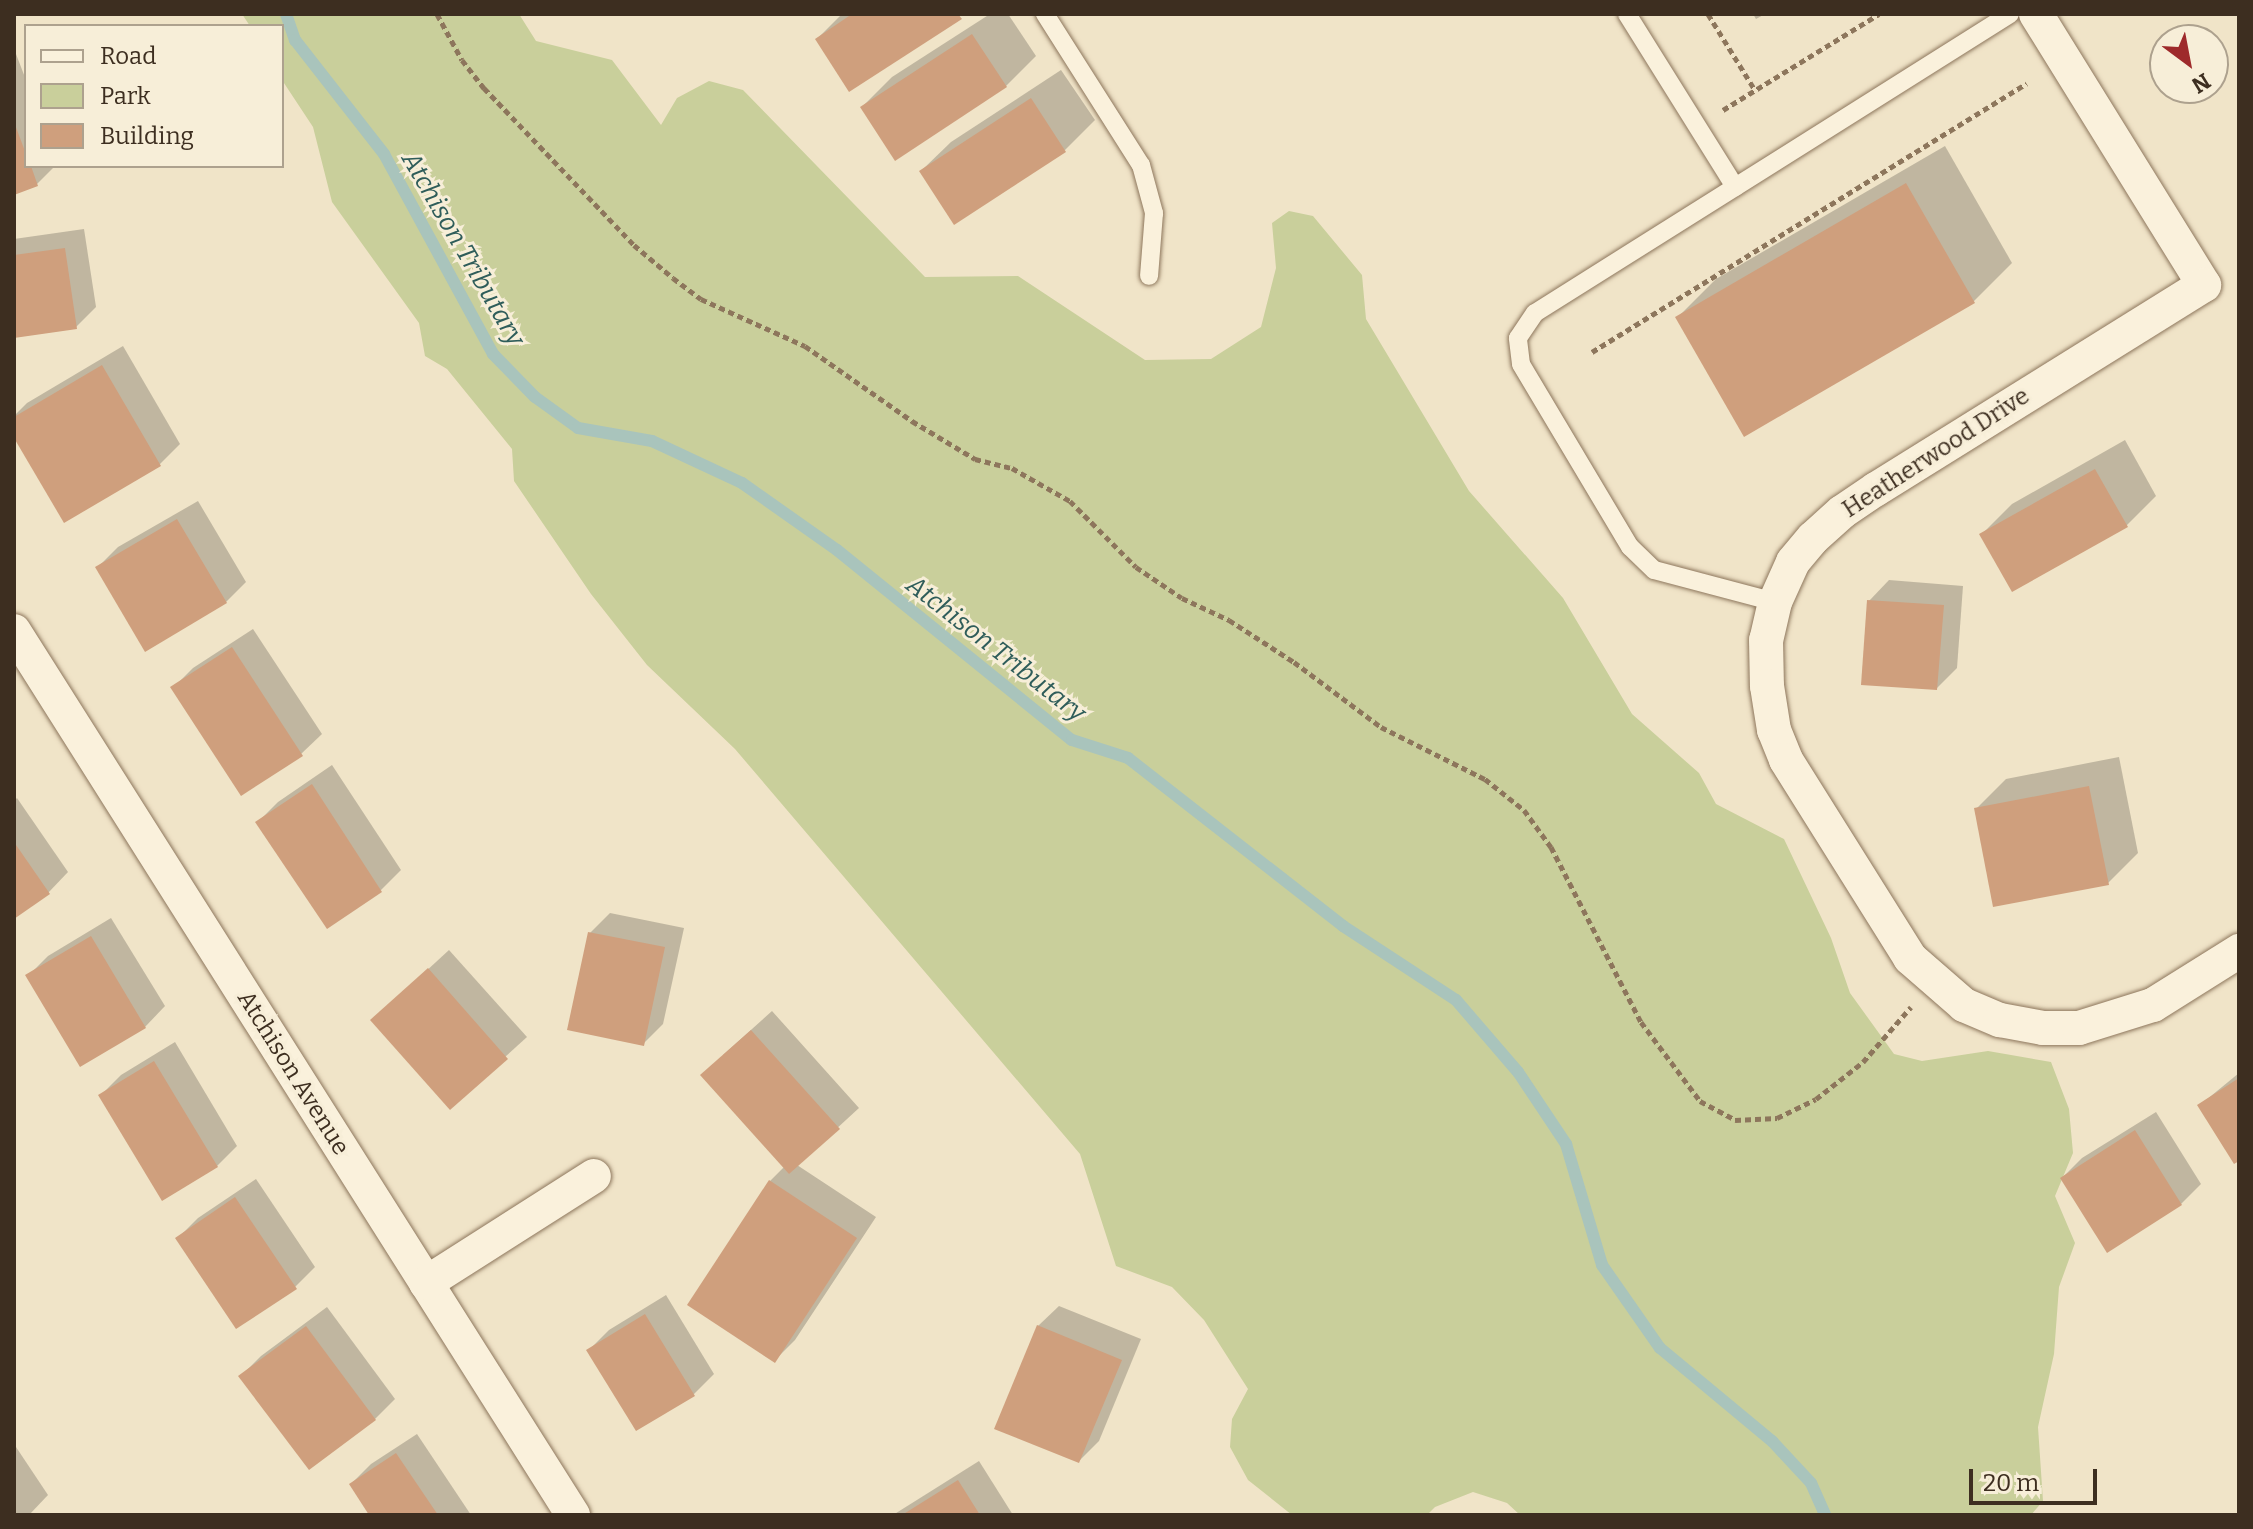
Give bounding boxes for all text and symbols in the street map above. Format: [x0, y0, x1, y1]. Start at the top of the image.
legend [24, 24, 284, 168]
north arrow [2149, 24, 2229, 104]
text: Road [100, 42, 156, 70]
text: N [2187, 67, 2215, 99]
text: Park [100, 82, 151, 110]
text: Building [100, 122, 194, 150]
water label: Atchison Tributary [395, 146, 531, 352]
street label: Heatherwood Drive [1837, 382, 2035, 524]
water label: Atchison Tributary [900, 569, 1092, 729]
street label: Atchison Avenue [231, 986, 355, 1160]
scale bar [1973, 1453, 2101, 1503]
text: 20 m [1983, 1469, 2039, 1497]

